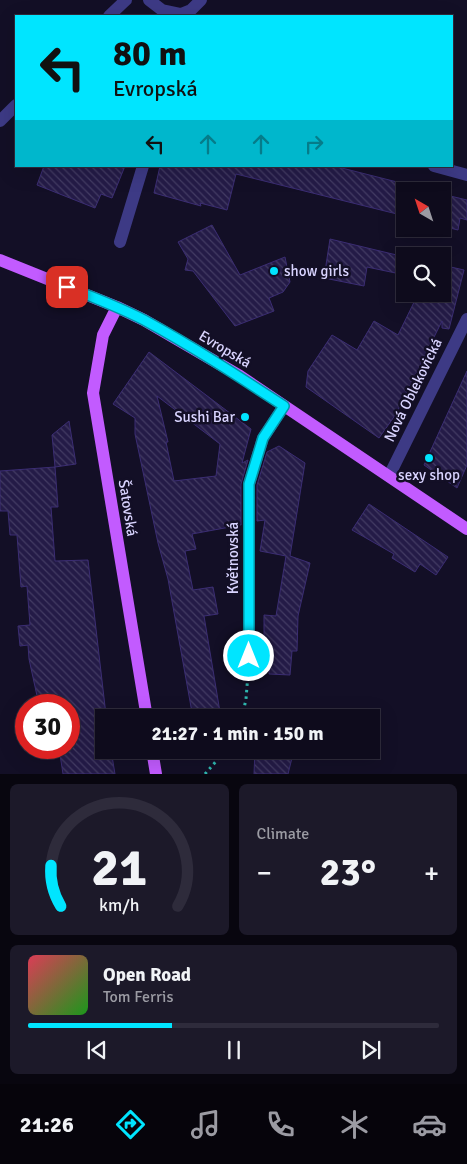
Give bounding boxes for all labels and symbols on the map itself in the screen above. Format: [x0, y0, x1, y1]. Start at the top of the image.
north arrow [396, 182, 451, 238]
place label: show girls [284, 262, 349, 280]
marker: show girls [268, 265, 280, 277]
pin [46, 266, 88, 308]
street label: Evropská [196, 326, 254, 372]
street label: Nová Oblekovická [380, 335, 446, 445]
place label: Sushi Bar [174, 408, 235, 426]
marker: Sushi Bar [239, 411, 251, 423]
marker: sexy shop [423, 452, 435, 464]
place label: sexy shop [398, 466, 460, 484]
street label: Šatovská [115, 478, 142, 538]
street label: Květnovská [224, 522, 242, 594]
position arrow [222, 629, 274, 681]
speed limit sign: 30 [15, 694, 80, 759]

